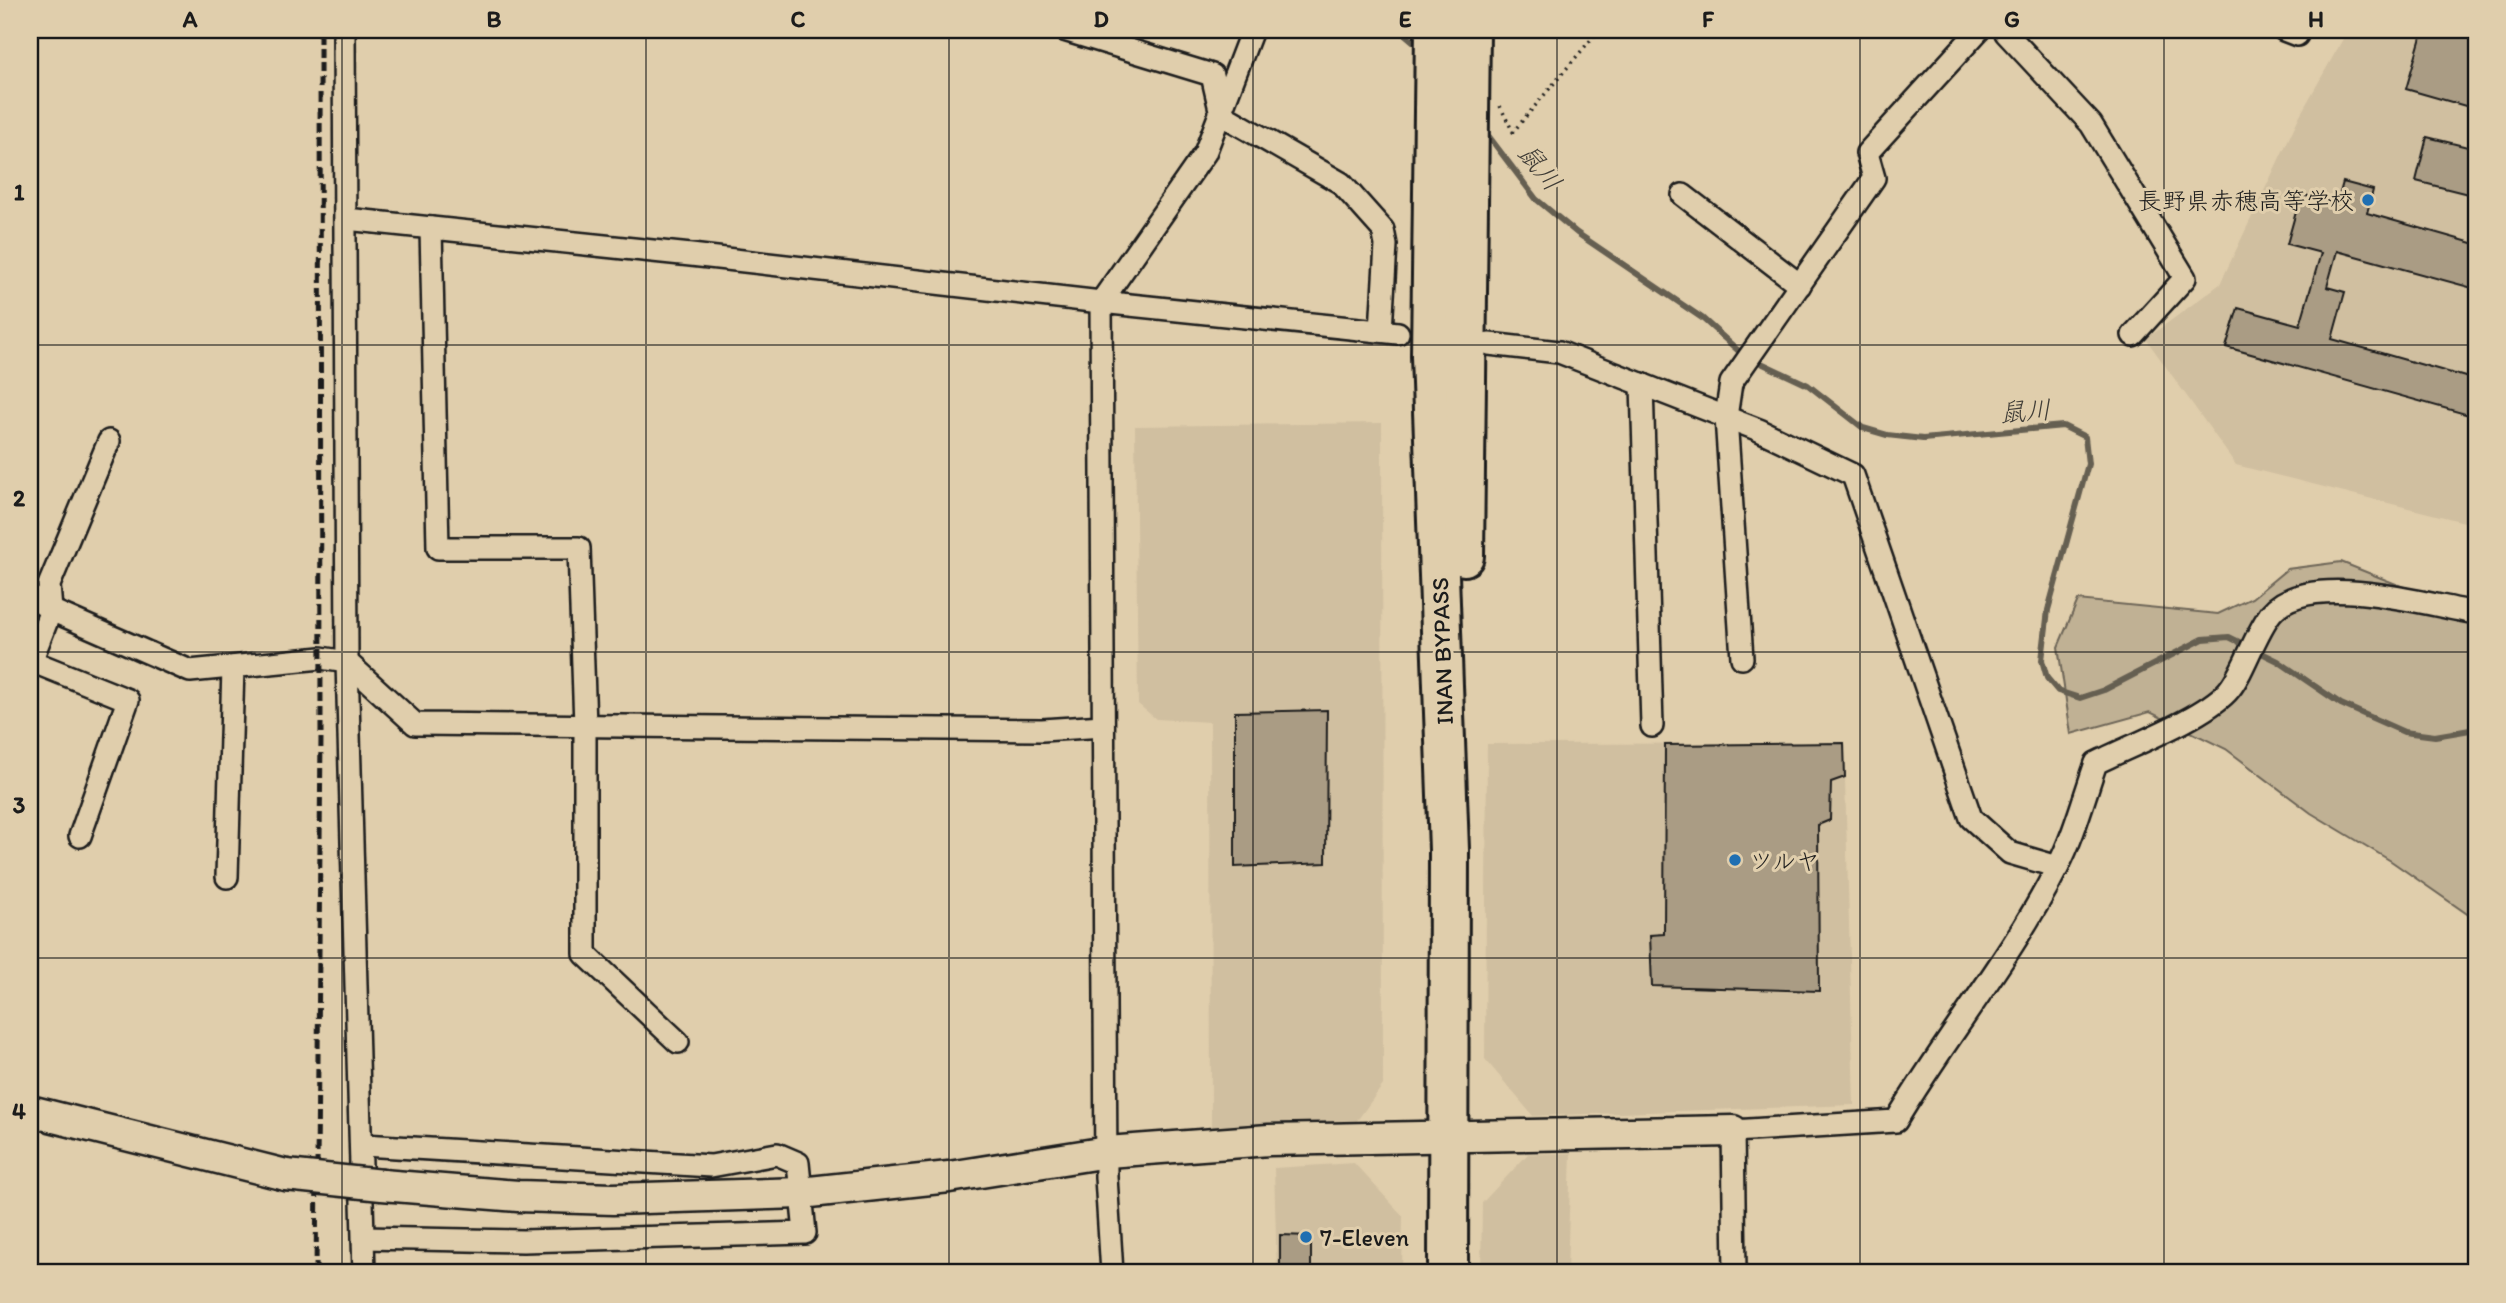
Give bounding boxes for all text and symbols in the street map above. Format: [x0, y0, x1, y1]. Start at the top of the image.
text: A [182, 5, 198, 33]
text: B [487, 5, 502, 33]
text: C [791, 5, 806, 33]
text: D [1093, 5, 1109, 33]
text: E [1399, 5, 1412, 33]
text: F [1702, 5, 1715, 33]
text: G [2004, 5, 2020, 33]
text: H [2308, 5, 2324, 33]
water label: 鼠川 [1511, 137, 1569, 197]
text: 1 [14, 178, 25, 206]
place label: 長野県赤穂高等学校 [2138, 186, 2354, 215]
marker: 長野県赤穂高等学校 [2360, 192, 2376, 208]
water label: 鼠川 [1998, 393, 2052, 429]
text: 2 [13, 484, 26, 512]
street label: INAN BYPASS [1425, 577, 1459, 725]
text: 3 [13, 791, 26, 819]
place label: ツルヤ [1749, 846, 1820, 875]
marker: ツルヤ [1727, 852, 1743, 868]
text: 4 [12, 1097, 26, 1125]
place label: 7-Eleven [1320, 1223, 1410, 1252]
marker: 7-Eleven [1298, 1229, 1314, 1245]

